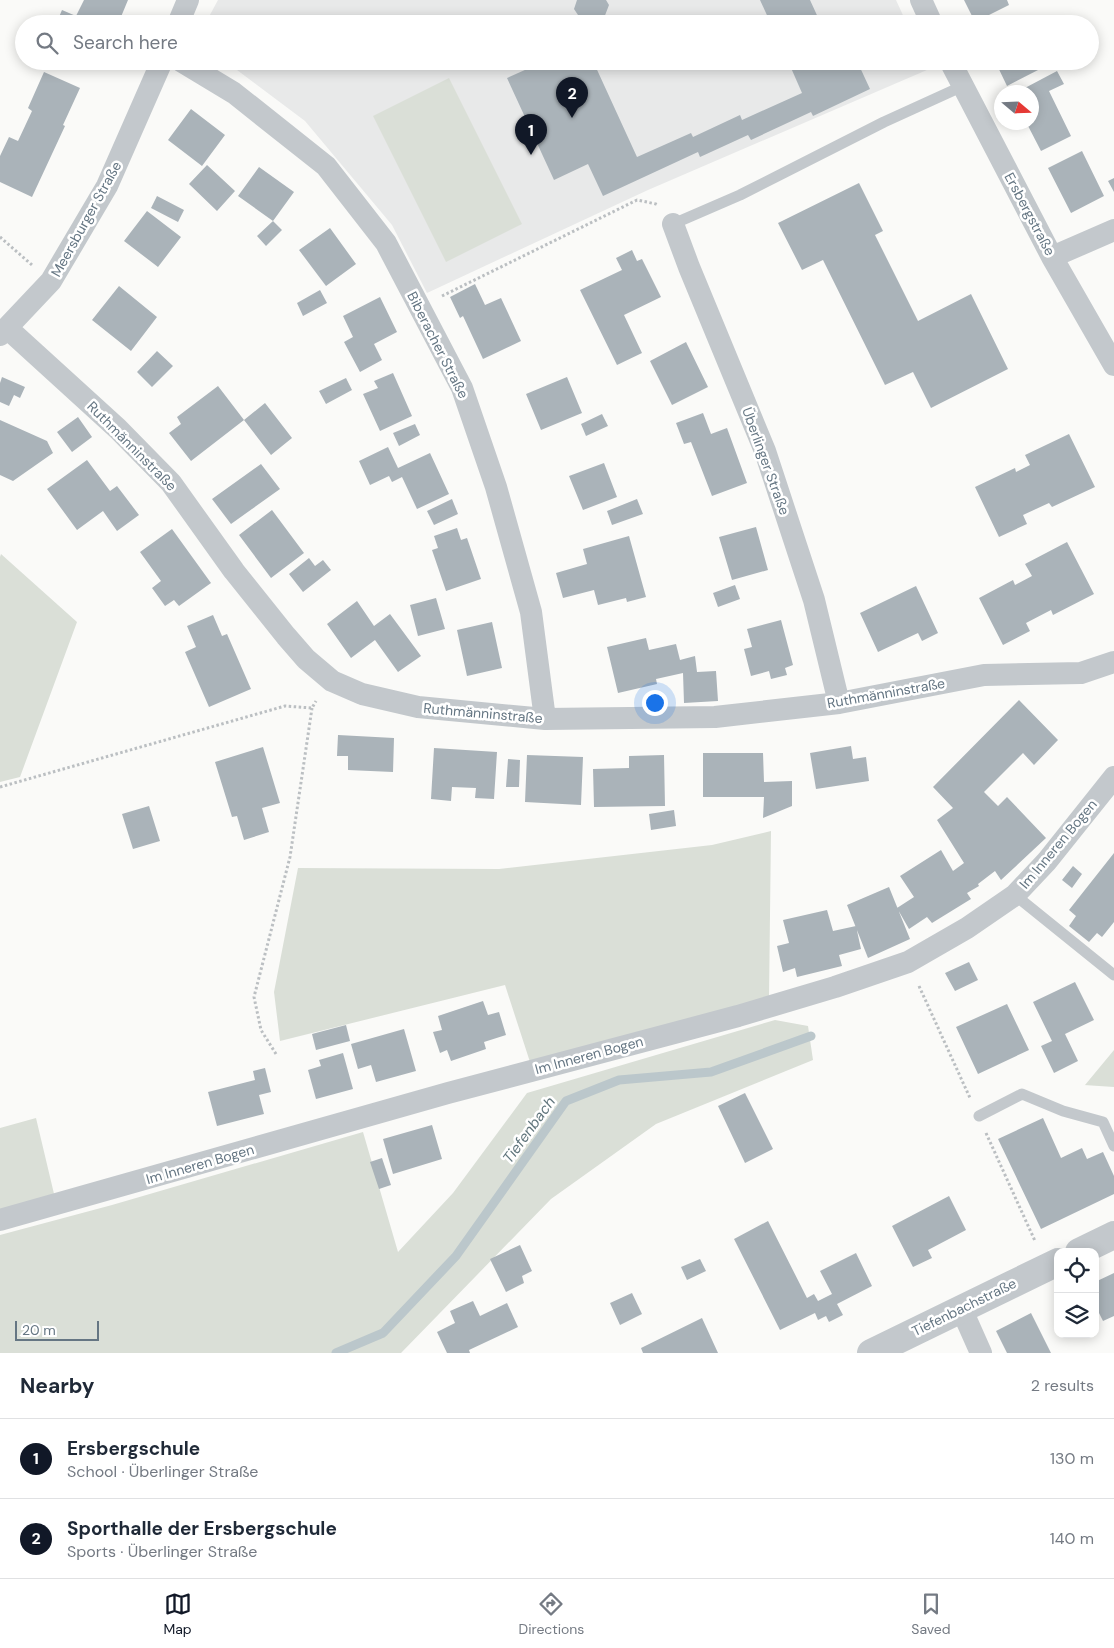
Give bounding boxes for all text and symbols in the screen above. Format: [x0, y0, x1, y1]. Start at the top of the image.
search box [15, 15, 1099, 70]
icon: search [33, 29, 61, 57]
text: Search here [73, 30, 178, 55]
pin: 2 [556, 77, 588, 118]
north arrow [994, 85, 1039, 130]
pin: 1 [515, 114, 547, 155]
street label: Meersburger Straße [47, 158, 125, 280]
street label: Ersbergstraße [1001, 169, 1059, 259]
street label: Biberacher Straße [403, 288, 473, 402]
street label: Ruthmänninstraße [83, 397, 181, 495]
street label: Überlinger Straße [738, 405, 794, 517]
street label: Ruthmänninstraße [826, 674, 946, 712]
your location [642, 690, 668, 716]
street label: Ruthmänninstraße [423, 699, 543, 727]
street label: Im Inneren Bogen [1015, 796, 1101, 892]
street label: Im Inneren Bogen [533, 1032, 645, 1078]
water label: Tiefenbach [498, 1092, 560, 1167]
street label: Im Inneren Bogen [144, 1140, 256, 1188]
map controls [1054, 1248, 1099, 1338]
button: locate [1054, 1248, 1099, 1293]
street label: Tiefenbachstraße [909, 1274, 1019, 1340]
button: layers [1054, 1293, 1099, 1338]
scale bar [15, 1318, 99, 1341]
text: 20 m [22, 1321, 56, 1339]
text: Nearby [20, 1372, 94, 1400]
text: 2 results [1031, 1375, 1094, 1396]
text: Ersbergschule [67, 1436, 200, 1461]
text: 1 [33, 1448, 39, 1469]
text: 130 m [1050, 1448, 1094, 1469]
text: School · Überlinger Straße [67, 1461, 258, 1482]
text: Sporthalle der Ersbergschule [67, 1516, 337, 1541]
text: 2 [31, 1528, 41, 1549]
text: 140 m [1050, 1528, 1094, 1549]
text: Sports · Überlinger Straße [67, 1541, 257, 1562]
tab: Map [163, 1590, 192, 1638]
tab: Directions [519, 1590, 584, 1638]
tab: Saved [911, 1590, 951, 1638]

